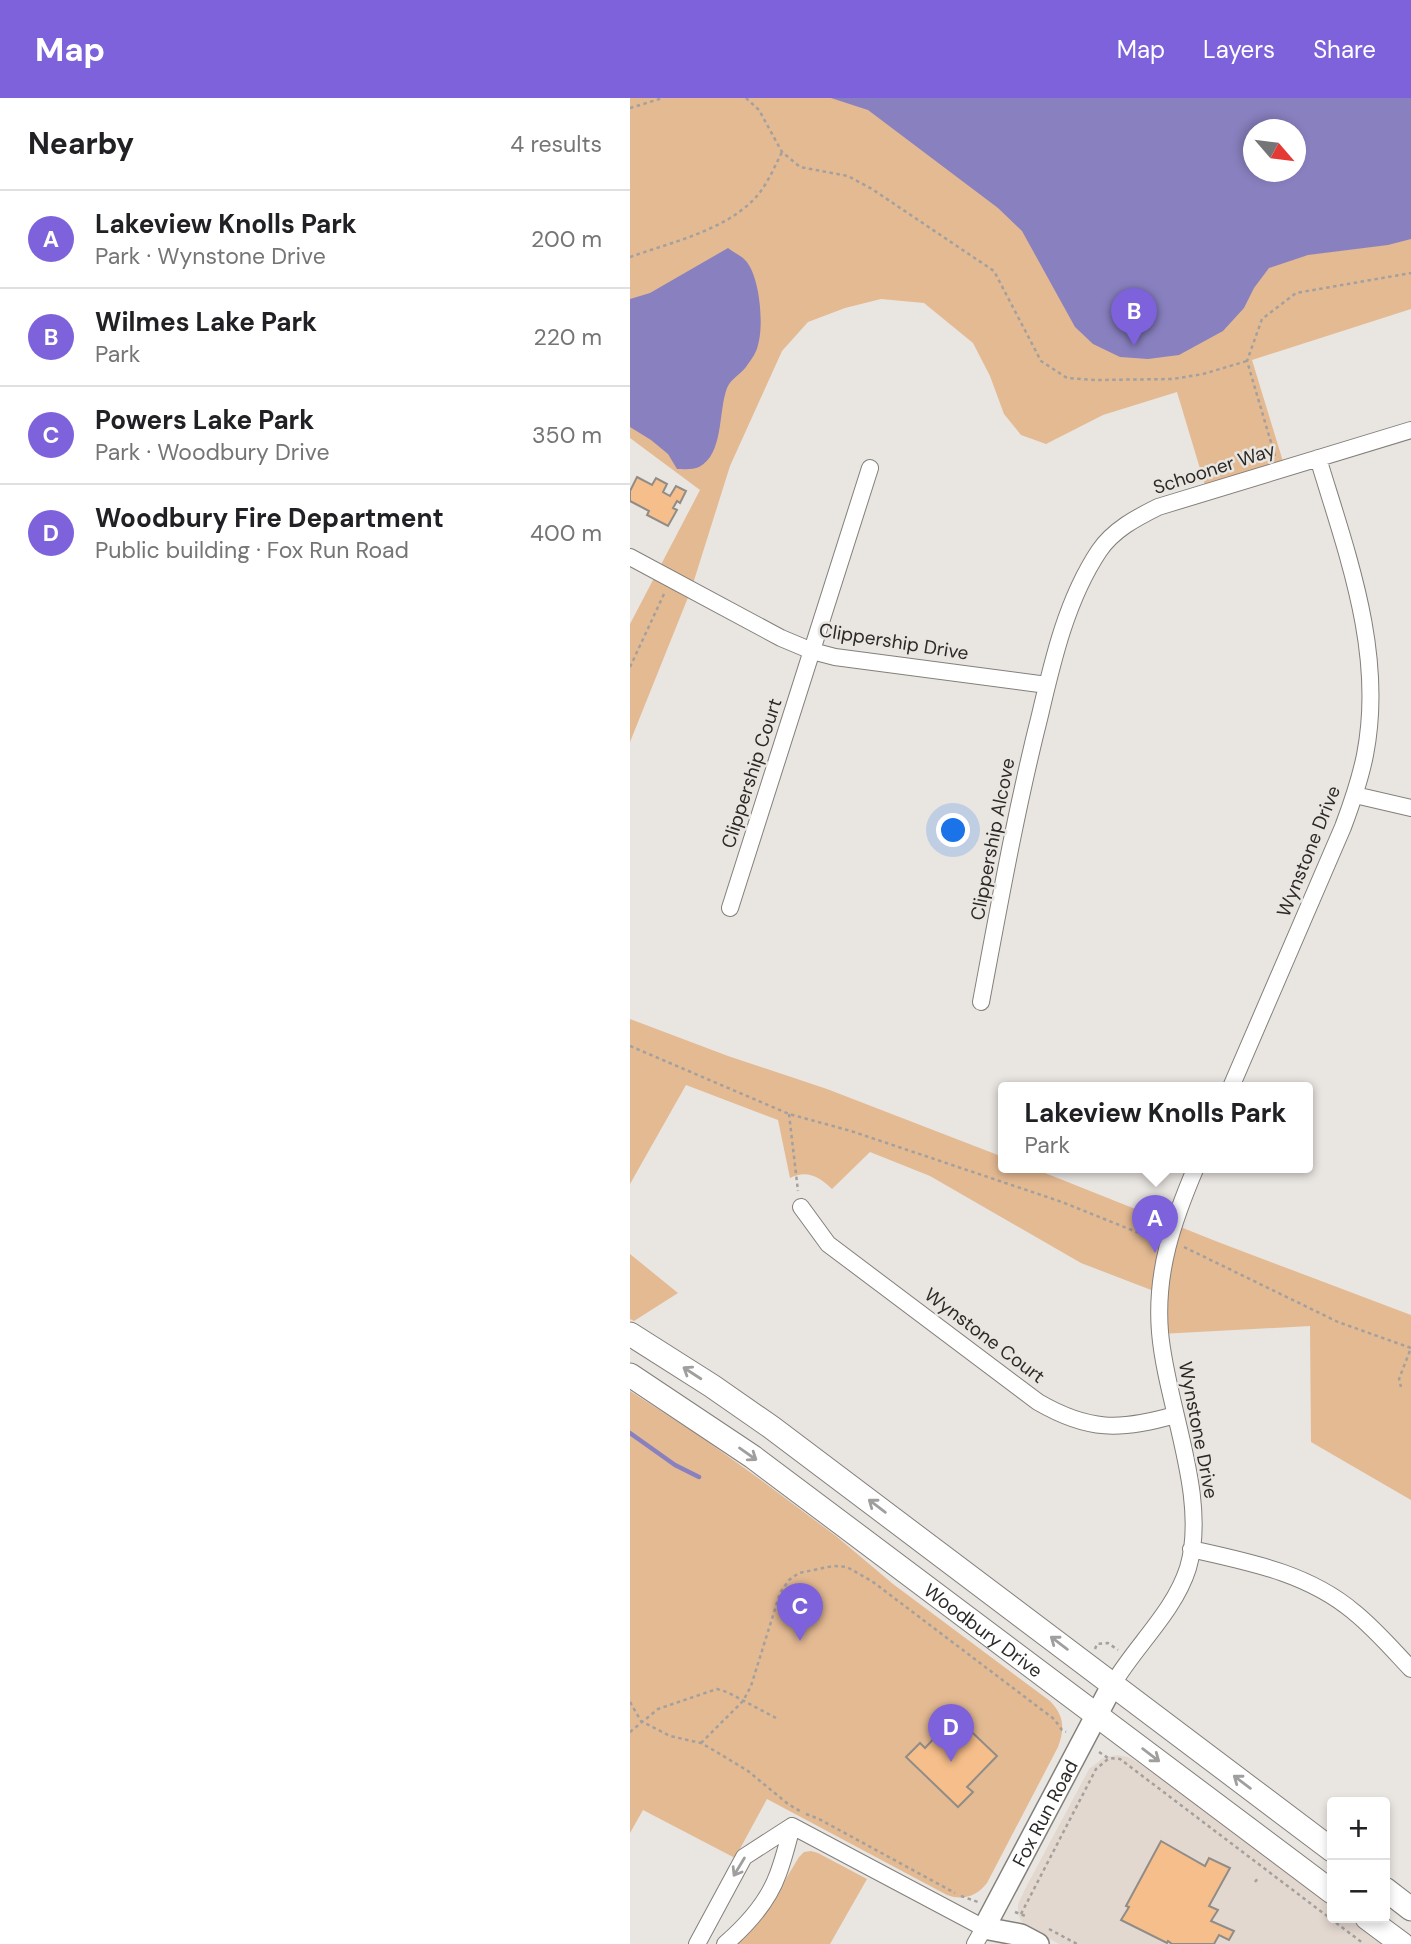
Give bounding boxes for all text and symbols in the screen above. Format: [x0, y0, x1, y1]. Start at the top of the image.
text: Map [35, 28, 105, 71]
text: Map [1117, 34, 1165, 65]
text: Layers [1203, 34, 1275, 65]
text: Share [1313, 34, 1376, 65]
north arrow [1243, 119, 1306, 182]
text: Nearby [28, 124, 134, 163]
text: 4 results [510, 129, 602, 159]
text: Lakeview Knolls Park [95, 207, 357, 241]
text: A [43, 224, 59, 254]
text: 200 m [531, 224, 602, 254]
text: Park · Wynstone Drive [95, 241, 326, 271]
pin: B [1111, 288, 1157, 346]
text: Wilmes Lake Park [95, 305, 317, 339]
text: B [44, 322, 58, 352]
text: 220 m [533, 322, 602, 352]
text: Park [95, 339, 140, 369]
text: Powers Lake Park [95, 403, 314, 437]
text: C [43, 420, 59, 450]
text: 350 m [532, 420, 602, 450]
text: Park · Woodbury Drive [95, 437, 329, 467]
street label: Schooner Way [1150, 437, 1279, 500]
text: Woodbury Fire Department [95, 501, 444, 535]
text: D [43, 518, 59, 548]
text: 400 m [530, 518, 602, 548]
text: Public building · Fox Run Road [95, 535, 409, 565]
street label: Clippership Drive [817, 617, 970, 666]
street label: Clippership Court [715, 695, 788, 851]
street label: Clippership Alcove [964, 756, 1020, 922]
street label: Wynstone Drive [1271, 782, 1346, 920]
your location [936, 813, 970, 847]
popup [998, 1082, 1313, 1173]
text: Lakeview Knolls Park [1025, 1096, 1286, 1130]
text: Park [1025, 1130, 1070, 1160]
pin: A [1132, 1195, 1178, 1253]
street label: Wynstone Court [919, 1282, 1050, 1389]
street label: Wynstone Drive [1173, 1359, 1224, 1501]
one-way arrow [683, 1366, 702, 1381]
one-way arrow [738, 1447, 757, 1461]
one-way arrow [868, 1499, 886, 1514]
street label: Woodbury Drive [919, 1578, 1048, 1683]
pin: C [777, 1583, 823, 1641]
one-way arrow [1050, 1635, 1068, 1650]
pin: D [928, 1704, 974, 1762]
one-way arrow [1141, 1748, 1160, 1763]
street label: Fox Run Road [1007, 1755, 1084, 1871]
one-way arrow [1233, 1775, 1252, 1790]
map controls [1327, 1797, 1390, 1923]
button: + [1327, 1797, 1390, 1860]
one-way arrow [732, 1856, 746, 1876]
button: − [1327, 1860, 1390, 1923]

